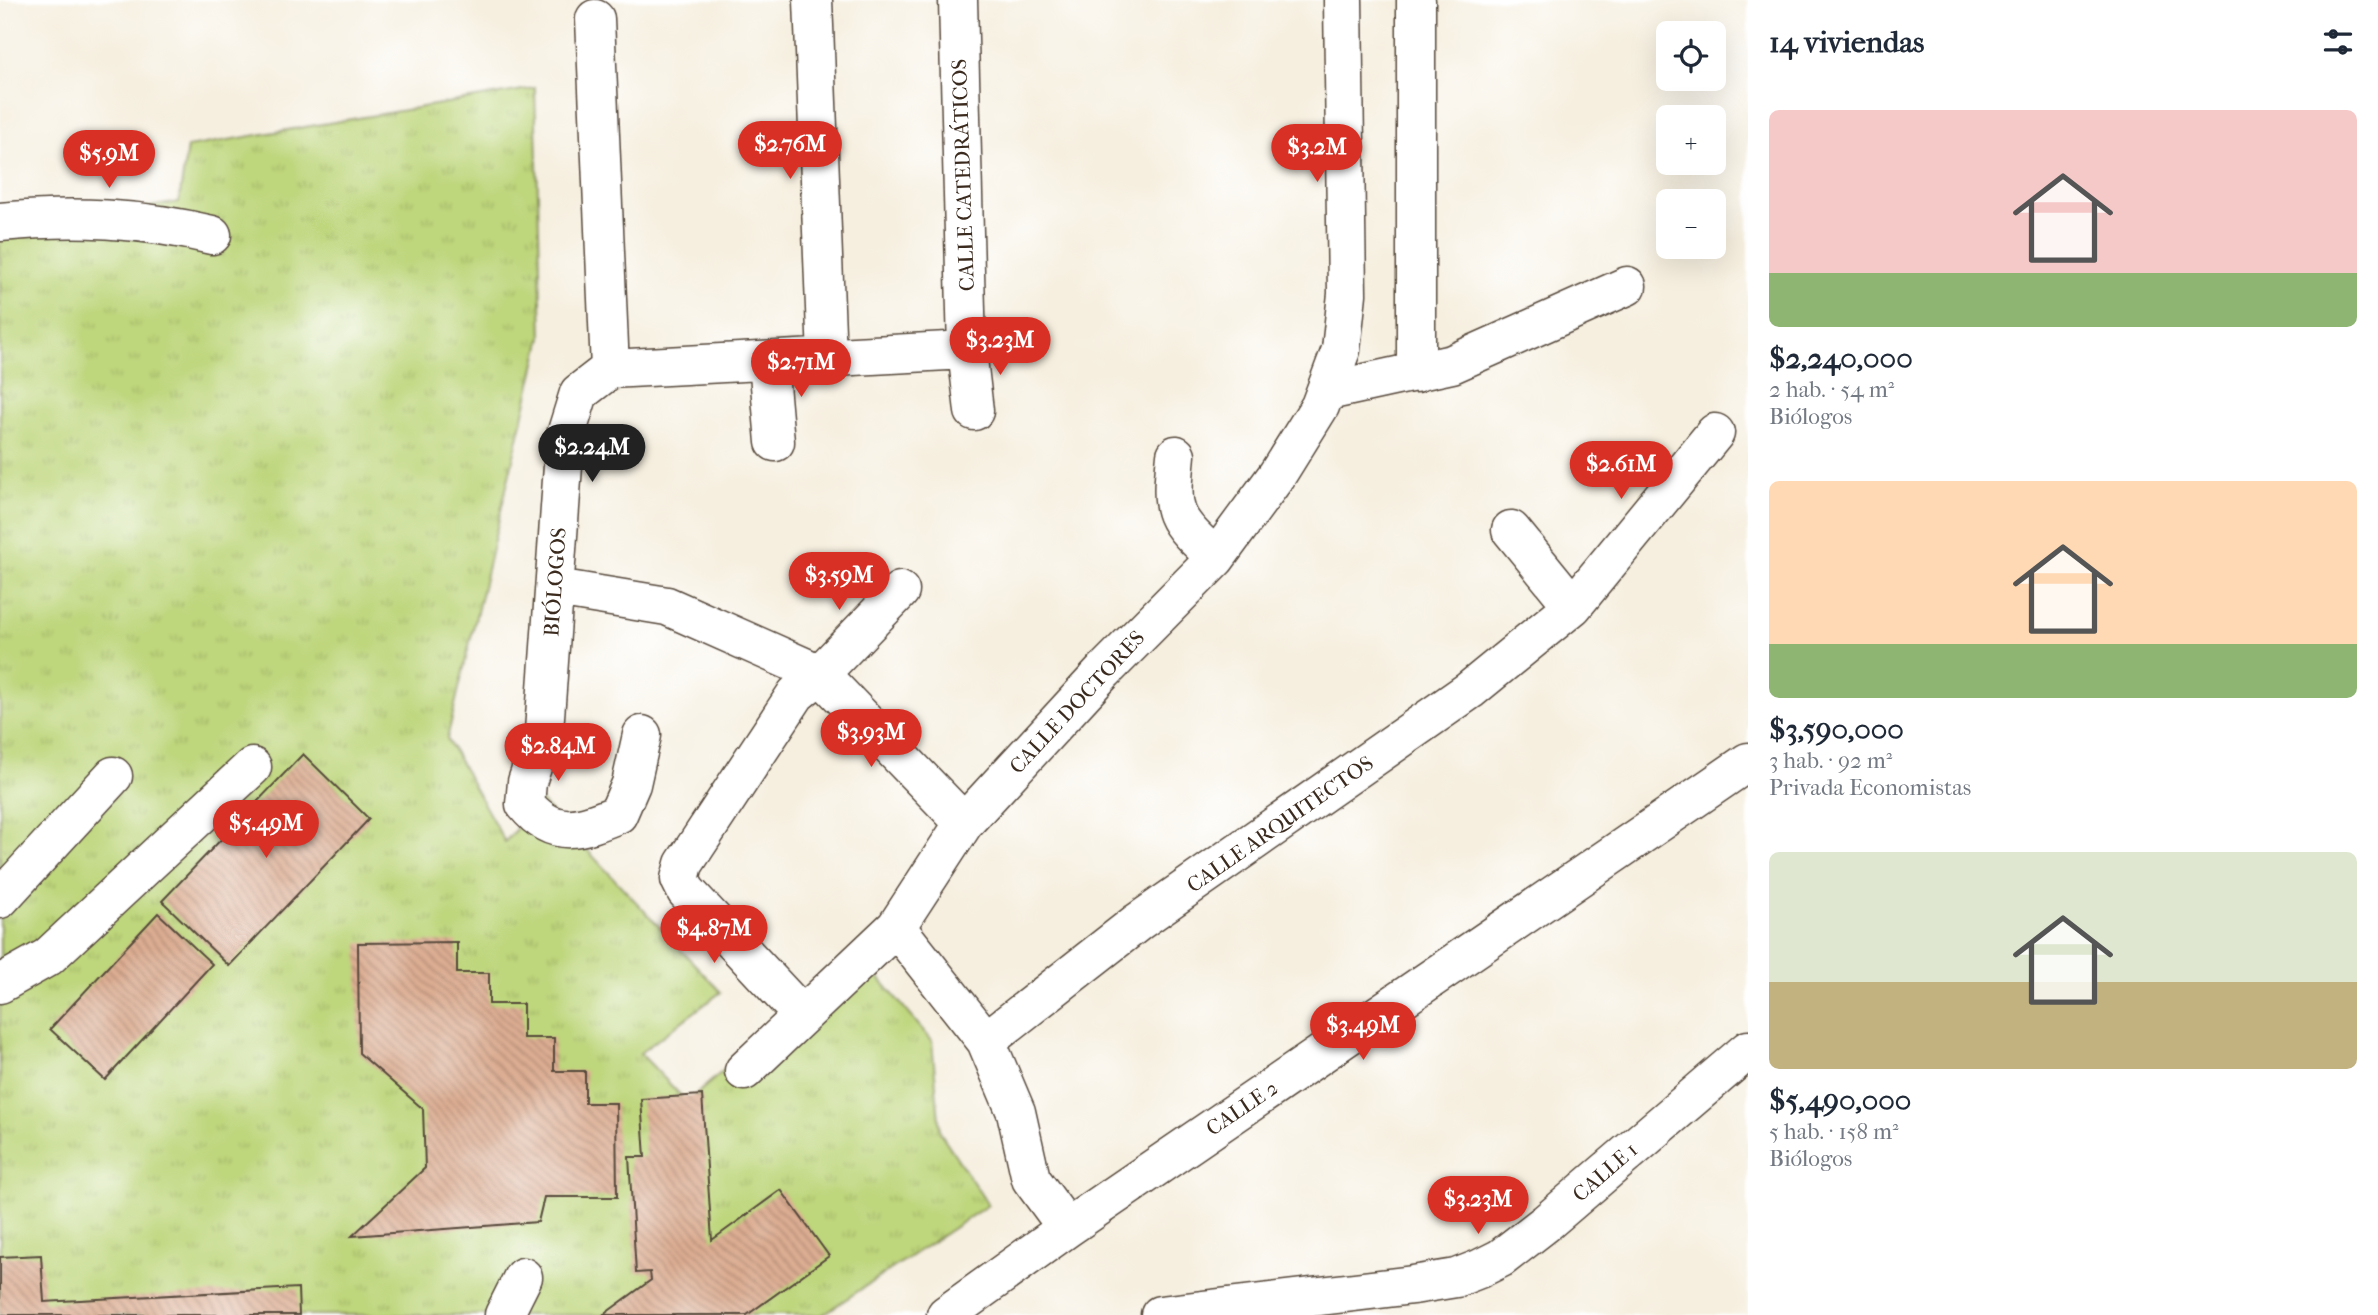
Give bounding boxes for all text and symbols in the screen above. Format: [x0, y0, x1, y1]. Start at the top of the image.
map controls [1656, 21, 1726, 259]
button: locate [1656, 21, 1726, 91]
icon: filters [2319, 23, 2357, 61]
text: 14 viviendas [1769, 25, 1924, 60]
street label: CALLE CATEDRÁTICOS [947, 58, 979, 292]
button: + [1656, 105, 1726, 175]
pin: $2.76M [733, 122, 847, 181]
pin: $3.2M [1268, 124, 1366, 184]
pin: $5.9M [60, 130, 158, 190]
text: $2.76M [754, 130, 826, 157]
text: $3.2M [1287, 133, 1347, 160]
text: $5.9M [79, 139, 139, 166]
icon: home [2000, 155, 2126, 281]
button: − [1656, 189, 1726, 259]
pin: $3.23M [943, 318, 1057, 377]
text: $3.23M [966, 326, 1034, 353]
pin: $2.71M [744, 340, 858, 399]
text: $2,240,000 [1769, 341, 1913, 376]
text: $2.71M [767, 348, 835, 375]
text: 2 hab. · 54 m² [1769, 376, 1894, 403]
text: Biólogos [1769, 403, 1852, 430]
pin: $2.24M [535, 424, 649, 484]
text: $2.24M [554, 433, 630, 460]
pin: $2.61M [1564, 442, 1678, 501]
text: $2.61M [1586, 450, 1656, 477]
street label: BIÓLOGOS [538, 526, 571, 637]
icon: home [2000, 526, 2126, 652]
pin: $3.59M [782, 552, 896, 612]
text: $3.59M [805, 561, 873, 588]
street label: CALLE DOCTORES [1005, 626, 1149, 778]
pin: $3.93M [814, 710, 928, 769]
text: $3,590,000 [1769, 712, 1904, 747]
text: $3.93M [837, 718, 905, 745]
pin: $2.84M [501, 724, 615, 783]
text: $2.84M [521, 732, 595, 759]
text: 3 hab. · 92 m² [1769, 747, 1892, 774]
street label: CALLE ARQUITECTOS [1182, 751, 1378, 897]
text: Privada Economistas [1769, 774, 1971, 801]
pin: $5.49M [209, 800, 323, 860]
text: $5.49M [229, 809, 303, 836]
icon: home [2000, 897, 2126, 1023]
pin: $4.87M [657, 906, 771, 965]
text: $4.87M [677, 914, 751, 941]
pin: $3.49M [1306, 1002, 1420, 1062]
text: $3.49M [1326, 1011, 1400, 1038]
street label: CALLE 2 [1202, 1075, 1283, 1141]
text: $5,490,000 [1769, 1083, 1911, 1118]
text: 5 hab. · 158 m² [1769, 1118, 1899, 1145]
street label: CALLE 1 [1568, 1137, 1642, 1207]
text: Biólogos [1769, 1145, 1852, 1172]
pin: $3.23M [1421, 1176, 1535, 1236]
text: $3.23M [1444, 1185, 1512, 1212]

